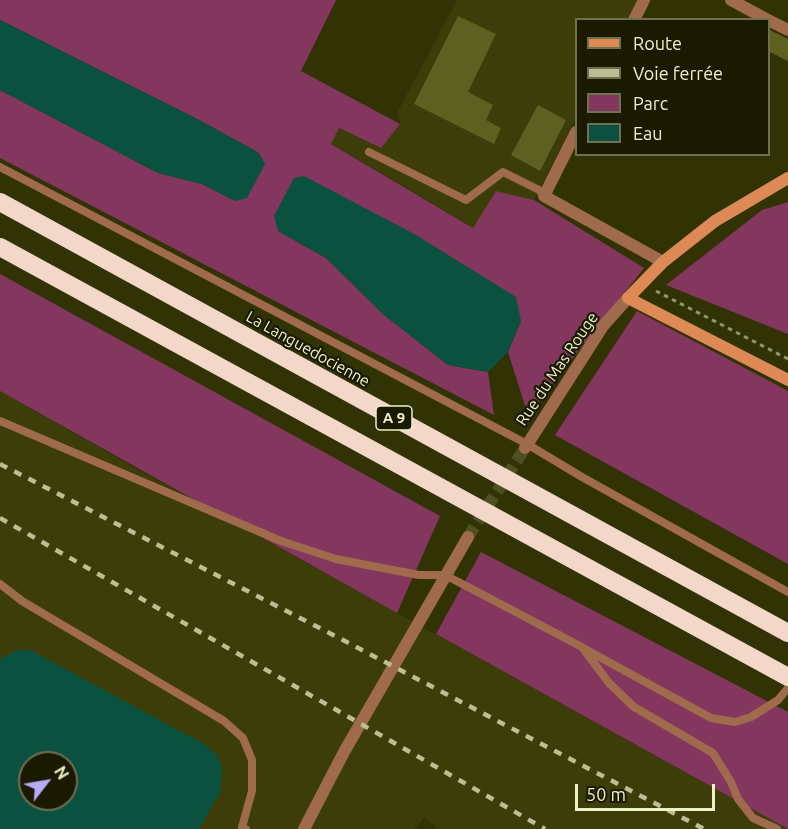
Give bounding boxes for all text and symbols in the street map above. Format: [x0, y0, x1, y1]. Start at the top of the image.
legend [575, 18, 770, 156]
text: Route [633, 33, 682, 53]
text: Voie ferrée [633, 63, 723, 83]
text: Parc [633, 93, 668, 113]
text: Eau [633, 123, 663, 143]
street label: La Languedocienne [243, 307, 373, 391]
street label: Rue du Mas Rouge [512, 309, 602, 429]
road number: A 9 [376, 406, 412, 430]
north arrow [18, 751, 78, 811]
text: N [51, 763, 73, 783]
scale bar [578, 772, 718, 810]
text: 50 m [586, 784, 626, 804]

